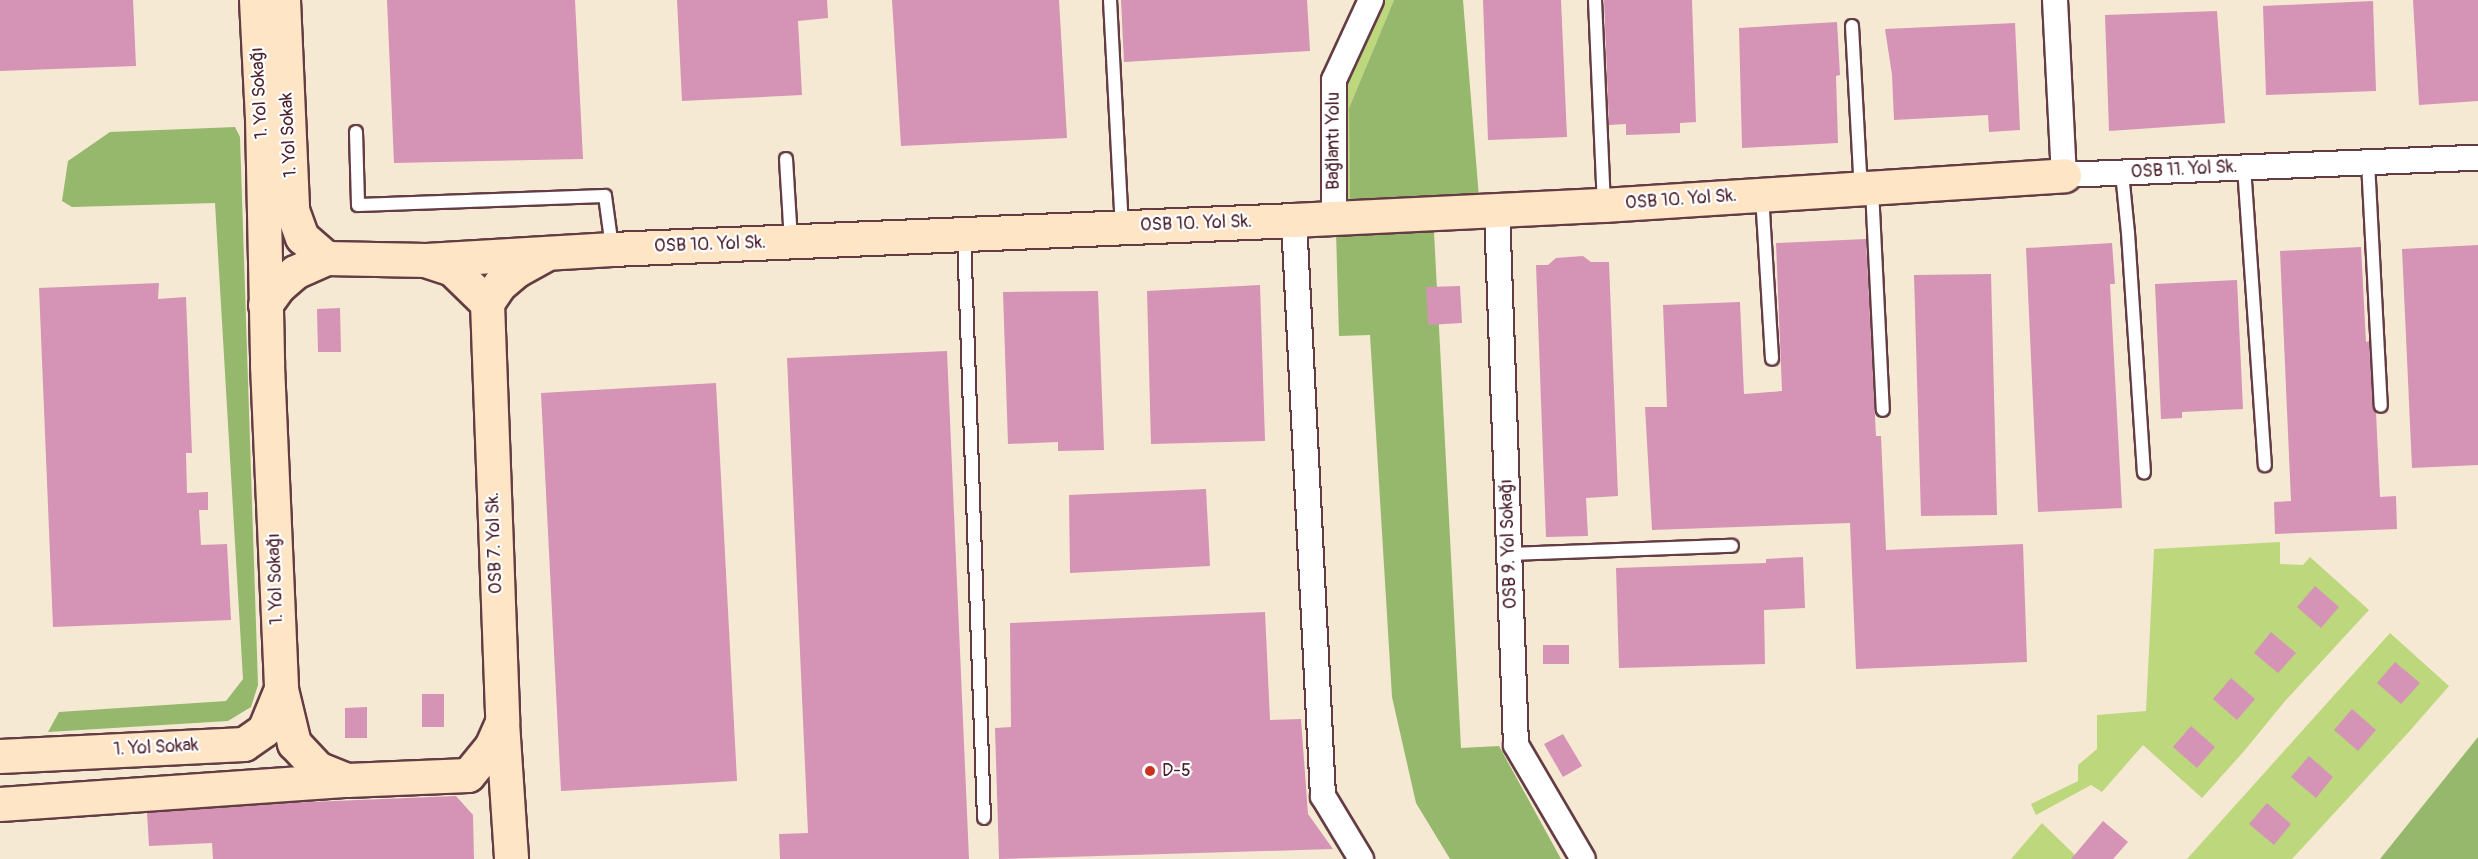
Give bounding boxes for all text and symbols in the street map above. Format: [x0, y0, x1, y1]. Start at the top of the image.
street label: 1. Yol Sokağı [247, 47, 273, 139]
street label: 1. Yol Sokak [276, 92, 302, 178]
street label: Bağlantı Yolu [1323, 92, 1345, 190]
street label: OSB 11. Yol Sk. [2130, 156, 2238, 184]
street label: OSB 10. Yol Sk. [1624, 185, 1738, 215]
street label: OSB 10. Yol Sk. [1140, 211, 1252, 237]
street label: OSB 10. Yol Sk. [654, 232, 766, 258]
street label: OSB 9. Yol Sokağı [1496, 479, 1522, 609]
street label: OSB 7. Yol Sk. [482, 492, 508, 594]
street label: 1. Yol Sokağı [264, 533, 288, 625]
street label: 1. Yol Sokak [113, 735, 199, 761]
place label: D-5 [1162, 760, 1191, 782]
marker: D-5 [1143, 764, 1157, 778]

